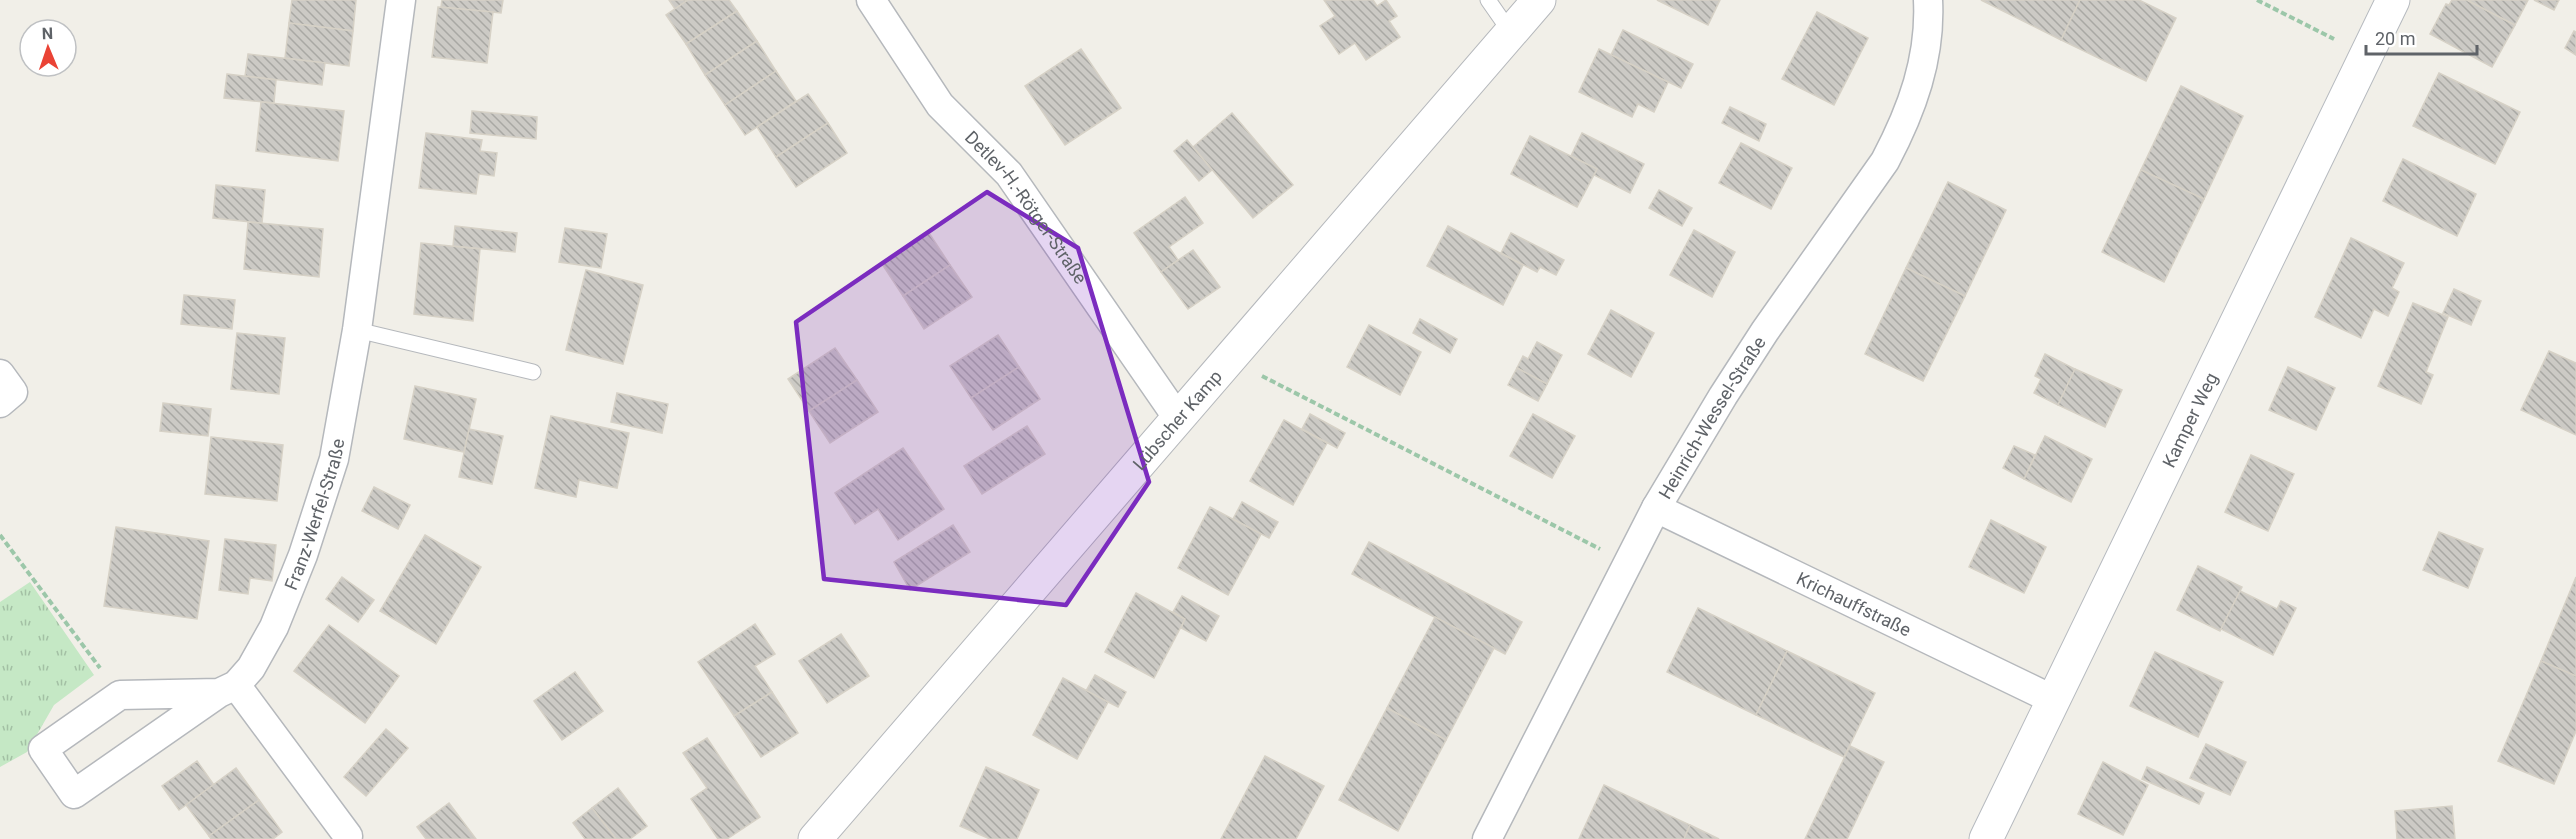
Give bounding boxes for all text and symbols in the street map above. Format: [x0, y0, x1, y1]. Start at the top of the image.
north arrow [18, 18, 78, 78]
scale bar [2366, 18, 2477, 56]
text: N [42, 24, 53, 43]
text: 20 m [2375, 28, 2415, 49]
street label: Detlev-H.-Rötger-Straße [961, 126, 1092, 287]
street label: Heinrich-Wessel-Straße [1654, 332, 1769, 502]
street label: Lübscher Kamp [1128, 365, 1226, 474]
street label: Kamper Weg [2158, 369, 2221, 470]
street label: Franz-Werfel-Straße [280, 437, 348, 593]
street label: Krichauffstraße [1794, 567, 1915, 640]

